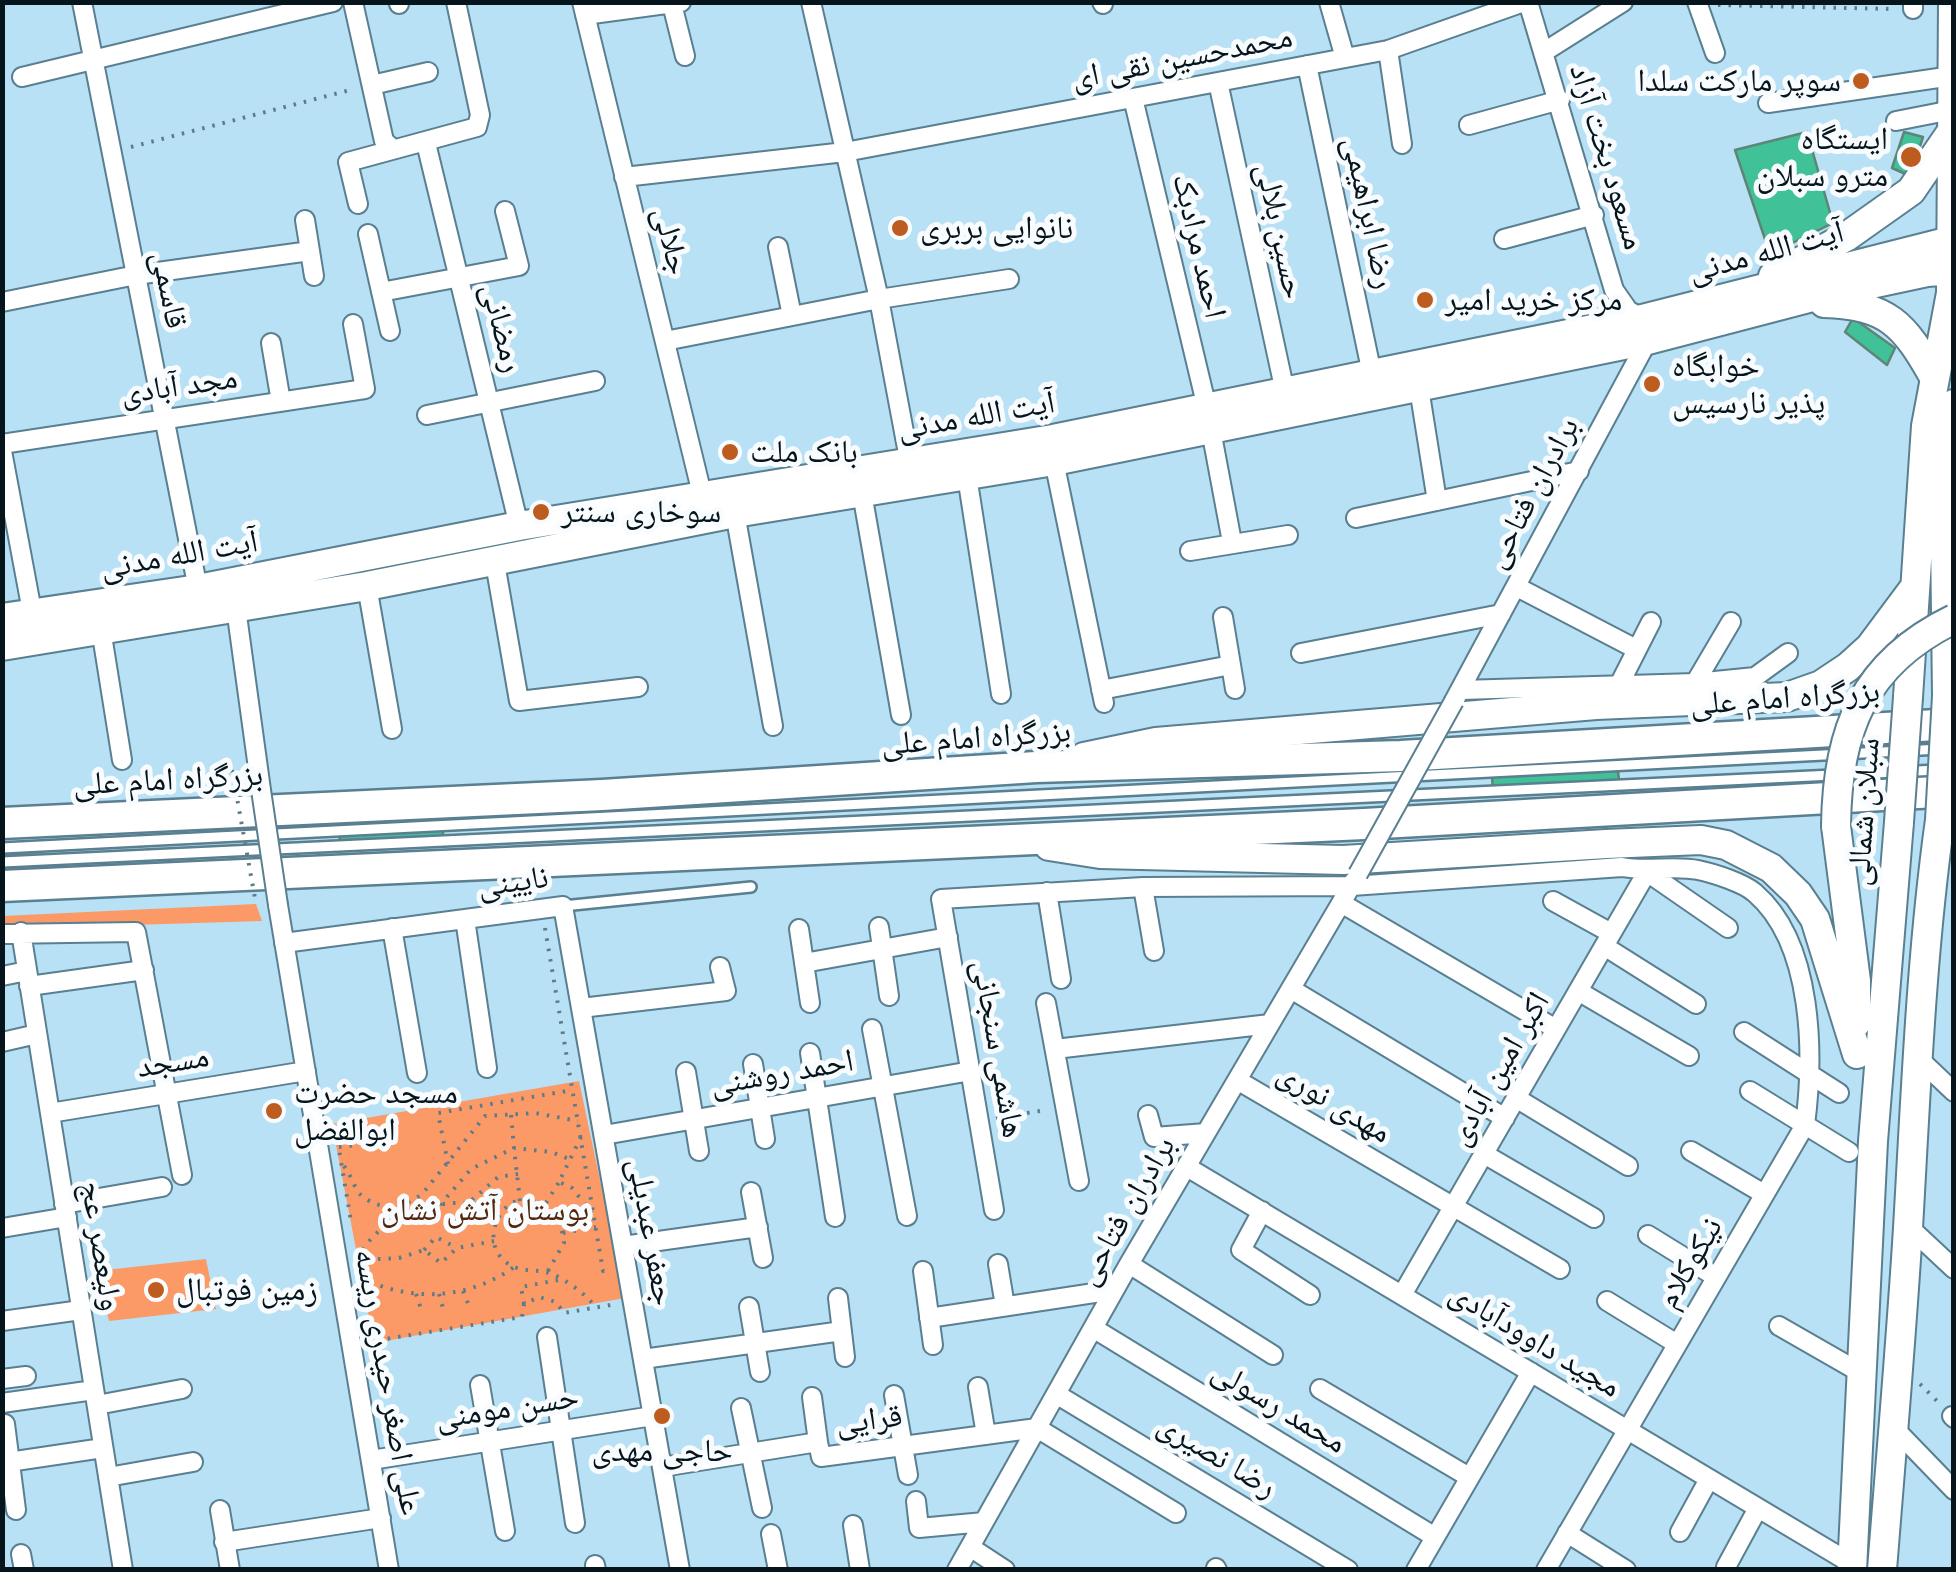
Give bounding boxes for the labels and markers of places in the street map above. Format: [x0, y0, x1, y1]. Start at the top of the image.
place label: سوپر مارکت سلدا [1637, 62, 1841, 100]
marker: سوپر مارکت سلدا [1850, 70, 1872, 92]
place label: ایستگاه مترو سبلان [1757, 120, 1888, 195]
marker: ایستگاه مترو سبلان [1898, 144, 1924, 170]
place label: نانوایی بربری [920, 209, 1073, 247]
marker: نانوایی بربری [889, 217, 911, 239]
place label: مرکز خرید امیر [1445, 281, 1622, 319]
marker: مرکز خرید امیر [1414, 289, 1436, 311]
place label: خوابگاه پذیر نارسیس [1672, 347, 1825, 422]
marker: خوابگاه پذیر نارسیس [1641, 373, 1663, 395]
place label: بانک ملت [750, 433, 858, 471]
marker: بانک ملت [719, 441, 741, 463]
place label: سوخاری سنتر [561, 493, 721, 531]
marker: سوخاری سنتر [530, 501, 552, 523]
place label: مسجد حضرت ابوالفضل [294, 1074, 458, 1149]
marker: مسجد حضرت ابوالفضل [263, 1100, 285, 1122]
place label: زمین فوتبال [176, 1271, 318, 1309]
marker: زمین فوتبال [145, 1279, 167, 1301]
marker: حاجی مهدی [651, 1405, 673, 1427]
place label: حاجی مهدی [591, 1432, 733, 1470]

